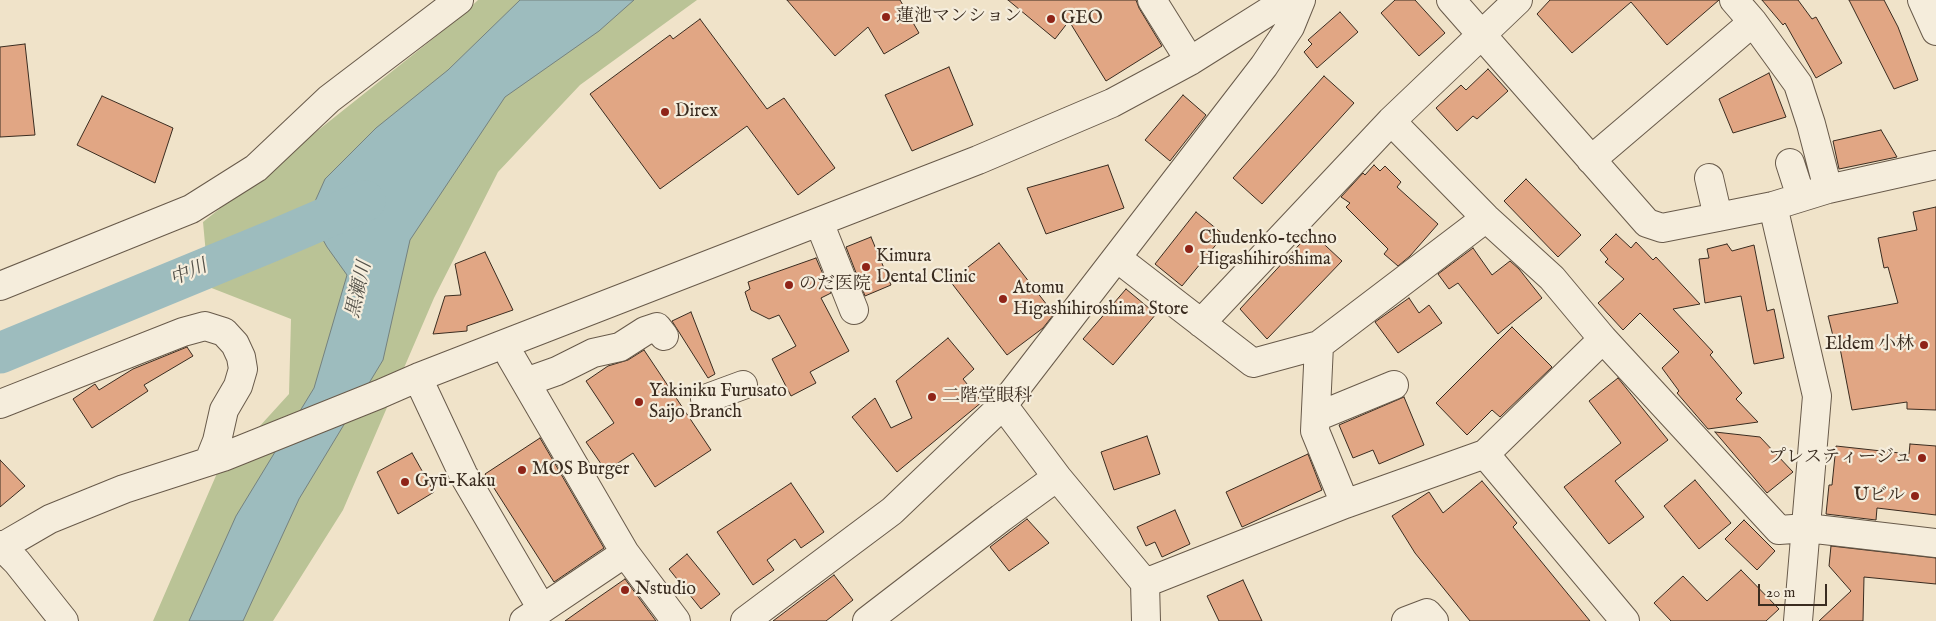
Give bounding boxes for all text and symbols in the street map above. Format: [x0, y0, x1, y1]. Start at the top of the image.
place label: 蓮池マンション [896, 6, 1022, 28]
place label: GEO [1061, 8, 1103, 30]
marker: 蓮池マンション [880, 11, 892, 23]
marker: GEO [1045, 13, 1057, 25]
place label: Direx [675, 101, 718, 123]
marker: Direx [659, 106, 671, 118]
place label: Chudenko-techno Higashihiroshima [1199, 228, 1337, 270]
marker: Chudenko-techno Higashihiroshima [1183, 243, 1195, 255]
place label: Kimura Dental Clinic [876, 246, 976, 288]
water label: 中川 [167, 256, 211, 292]
water label: 黒瀬川 [342, 260, 378, 320]
marker: Kimura Dental Clinic [860, 261, 872, 273]
place label: のだ医院 [799, 274, 871, 296]
place label: Atomu Higashihiroshima Store [1013, 278, 1188, 320]
marker: のだ医院 [783, 279, 795, 291]
marker: Atomu Higashihiroshima Store [997, 293, 1009, 305]
place label: Eldem 小林 [1825, 334, 1914, 356]
marker: Eldem 小林 [1918, 339, 1930, 351]
place label: Yakiniku Furusato Saijo Branch [649, 381, 787, 424]
place label: 二階堂眼科 [942, 386, 1032, 408]
marker: 二階堂眼科 [926, 391, 938, 403]
marker: Yakiniku Furusato Saijo Branch [633, 396, 645, 408]
place label: プレスティージュ [1768, 447, 1912, 469]
marker: プレスティージュ [1916, 452, 1928, 464]
place label: MOS Burger [532, 459, 629, 481]
marker: MOS Burger [516, 464, 528, 476]
place label: Gyū-Kaku [415, 471, 496, 493]
marker: Gyū-Kaku [399, 476, 411, 488]
place label: Uビル [1854, 485, 1905, 507]
marker: Uビル [1909, 490, 1921, 502]
scale bar [1761, 574, 1830, 606]
place label: Nstudio [635, 579, 696, 601]
text: 20 m [1766, 583, 1795, 602]
marker: Nstudio [619, 584, 631, 596]

